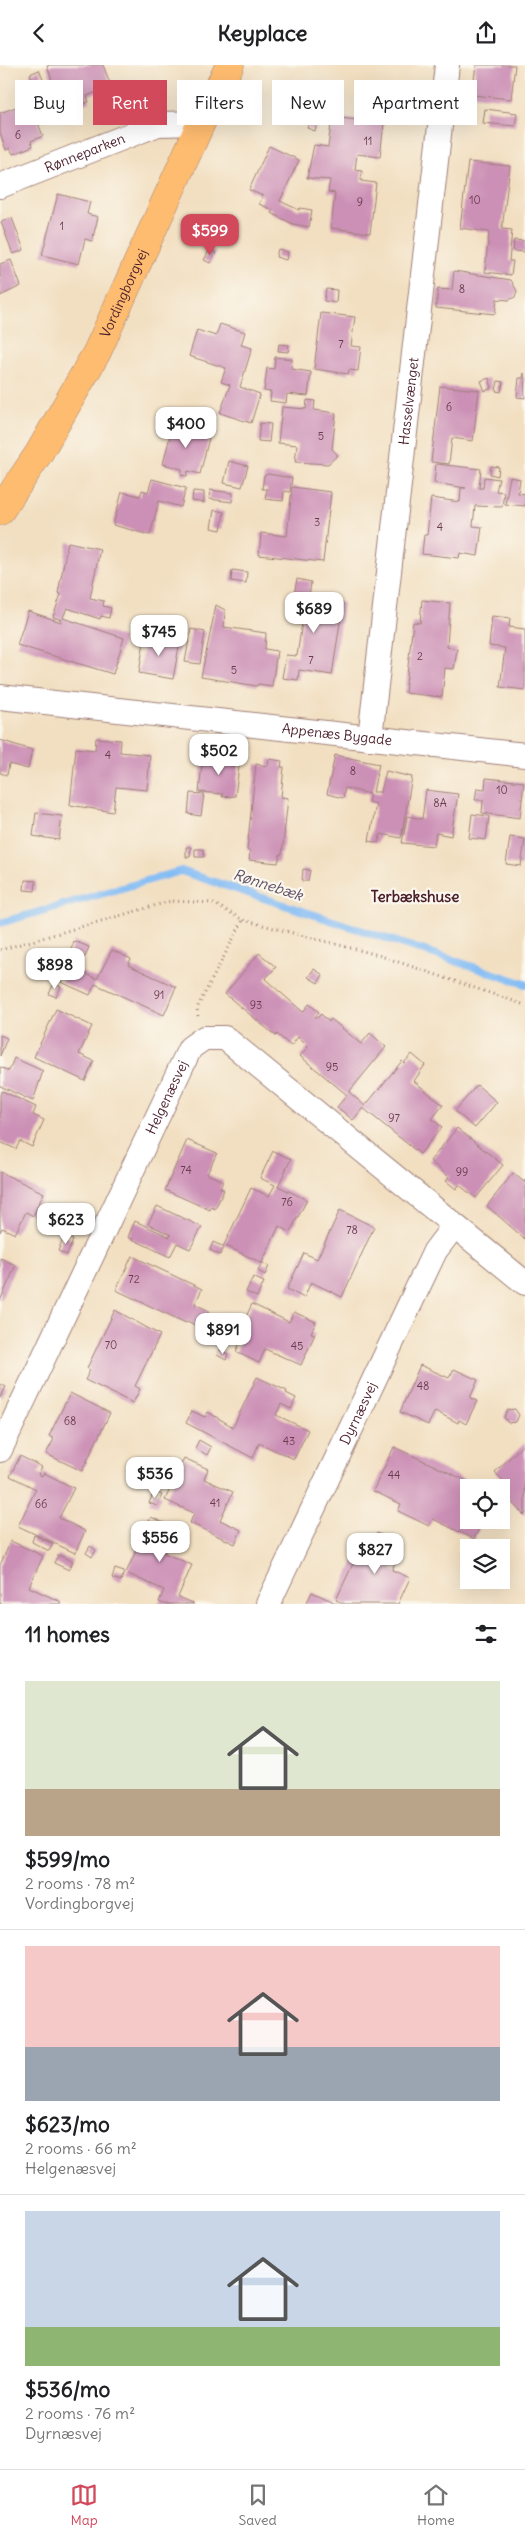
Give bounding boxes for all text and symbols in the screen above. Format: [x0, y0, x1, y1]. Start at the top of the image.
icon: back [25, 19, 53, 47]
text: Keyplace [218, 19, 307, 47]
icon: share [472, 19, 500, 47]
chip: Buy [15, 80, 83, 125]
chip: Rent [93, 80, 167, 125]
chip: Filters [177, 80, 262, 125]
chip: New [272, 80, 344, 125]
chip: Apartment [354, 80, 477, 125]
house number: 6 [15, 128, 21, 142]
street label: Rønneparken [42, 129, 127, 177]
house number: 11 [364, 134, 372, 148]
house number: 10 [469, 193, 481, 207]
house number: 9 [357, 195, 363, 209]
pin: $599 [180, 213, 240, 256]
house number: 1 [60, 219, 64, 233]
text: $599 [192, 220, 228, 240]
street label: Vordingborgvej [96, 246, 152, 340]
house number: 8 [459, 282, 465, 296]
house number: 7 [338, 337, 344, 351]
street label: Hasselvænget [395, 356, 423, 446]
house number: 6 [446, 400, 452, 414]
pin: $400 [156, 407, 216, 449]
text: $400 [166, 413, 206, 433]
house number: 5 [318, 429, 324, 443]
house number: 3 [314, 515, 320, 529]
house number: 4 [437, 520, 443, 534]
pin: $689 [284, 591, 344, 634]
text: $689 [296, 598, 332, 618]
pin: $745 [129, 615, 189, 657]
text: $745 [142, 621, 176, 641]
house number: 2 [417, 649, 423, 663]
house number: 7 [308, 653, 314, 667]
house number: 5 [231, 663, 237, 677]
street label: Appenæs Bygade [281, 719, 393, 749]
pin: $502 [189, 733, 249, 776]
text: $502 [200, 740, 238, 760]
house number: 4 [105, 748, 111, 762]
house number: 8 [350, 764, 356, 778]
house number: 10 [496, 783, 508, 797]
house number: 8A [433, 796, 447, 810]
water label: Rønnebæk [231, 864, 307, 905]
district label: Terbækshuse [371, 887, 459, 906]
pin: $898 [25, 947, 85, 990]
text: $898 [37, 954, 73, 974]
house number: 91 [154, 988, 164, 1002]
house number: 93 [250, 998, 262, 1012]
street label: Helgenæsvej [141, 1058, 192, 1137]
house number: 95 [326, 1060, 338, 1074]
house number: 97 [388, 1111, 400, 1125]
house number: 74 [180, 1163, 192, 1177]
house number: 99 [456, 1165, 468, 1179]
house number: 76 [281, 1195, 293, 1209]
pin: $623 [36, 1203, 96, 1245]
text: $623 [48, 1209, 84, 1229]
house number: 78 [346, 1223, 358, 1237]
house number: 72 [128, 1272, 140, 1286]
pin: $891 [193, 1313, 253, 1355]
text: $891 [206, 1319, 240, 1339]
house number: 70 [105, 1338, 117, 1352]
house number: 45 [291, 1339, 303, 1353]
street label: Dyrnæsvej [336, 1379, 381, 1448]
house number: 48 [417, 1379, 429, 1393]
house number: 68 [64, 1414, 76, 1428]
house number: 43 [283, 1434, 295, 1448]
pin: $536 [125, 1457, 185, 1499]
text: $536 [137, 1463, 173, 1483]
house number: 44 [388, 1468, 400, 1482]
map controls [460, 1479, 510, 1589]
button: locate [460, 1479, 510, 1529]
house number: 41 [210, 1496, 220, 1510]
house number: 66 [35, 1497, 47, 1511]
pin: $556 [130, 1521, 190, 1563]
text: $556 [142, 1527, 178, 1547]
pin: $827 [345, 1533, 405, 1575]
text: $827 [358, 1539, 392, 1559]
button: layers [460, 1539, 510, 1589]
icon: filters [472, 1620, 500, 1648]
text: 11 homes [25, 1621, 110, 1648]
icon: home [218, 1713, 308, 1803]
text: $599/mo [25, 1846, 110, 1873]
text: 2 rooms · 78 m² [25, 1873, 135, 1893]
text: Vordingborgvej [25, 1893, 134, 1913]
icon: home [218, 1979, 308, 2069]
text: $623/mo [25, 2111, 110, 2138]
text: 2 rooms · 66 m² [25, 2138, 137, 2158]
text: Helgenæsvej [25, 2158, 116, 2178]
icon: home [218, 2244, 308, 2334]
text: $536/mo [25, 2376, 110, 2403]
text: 2 rooms · 76 m² [25, 2403, 135, 2423]
text: Dyrnæsvej [25, 2423, 102, 2443]
tab: Map [70, 2481, 98, 2529]
tab: Saved [238, 2481, 277, 2529]
tab: Home [417, 2481, 455, 2529]

